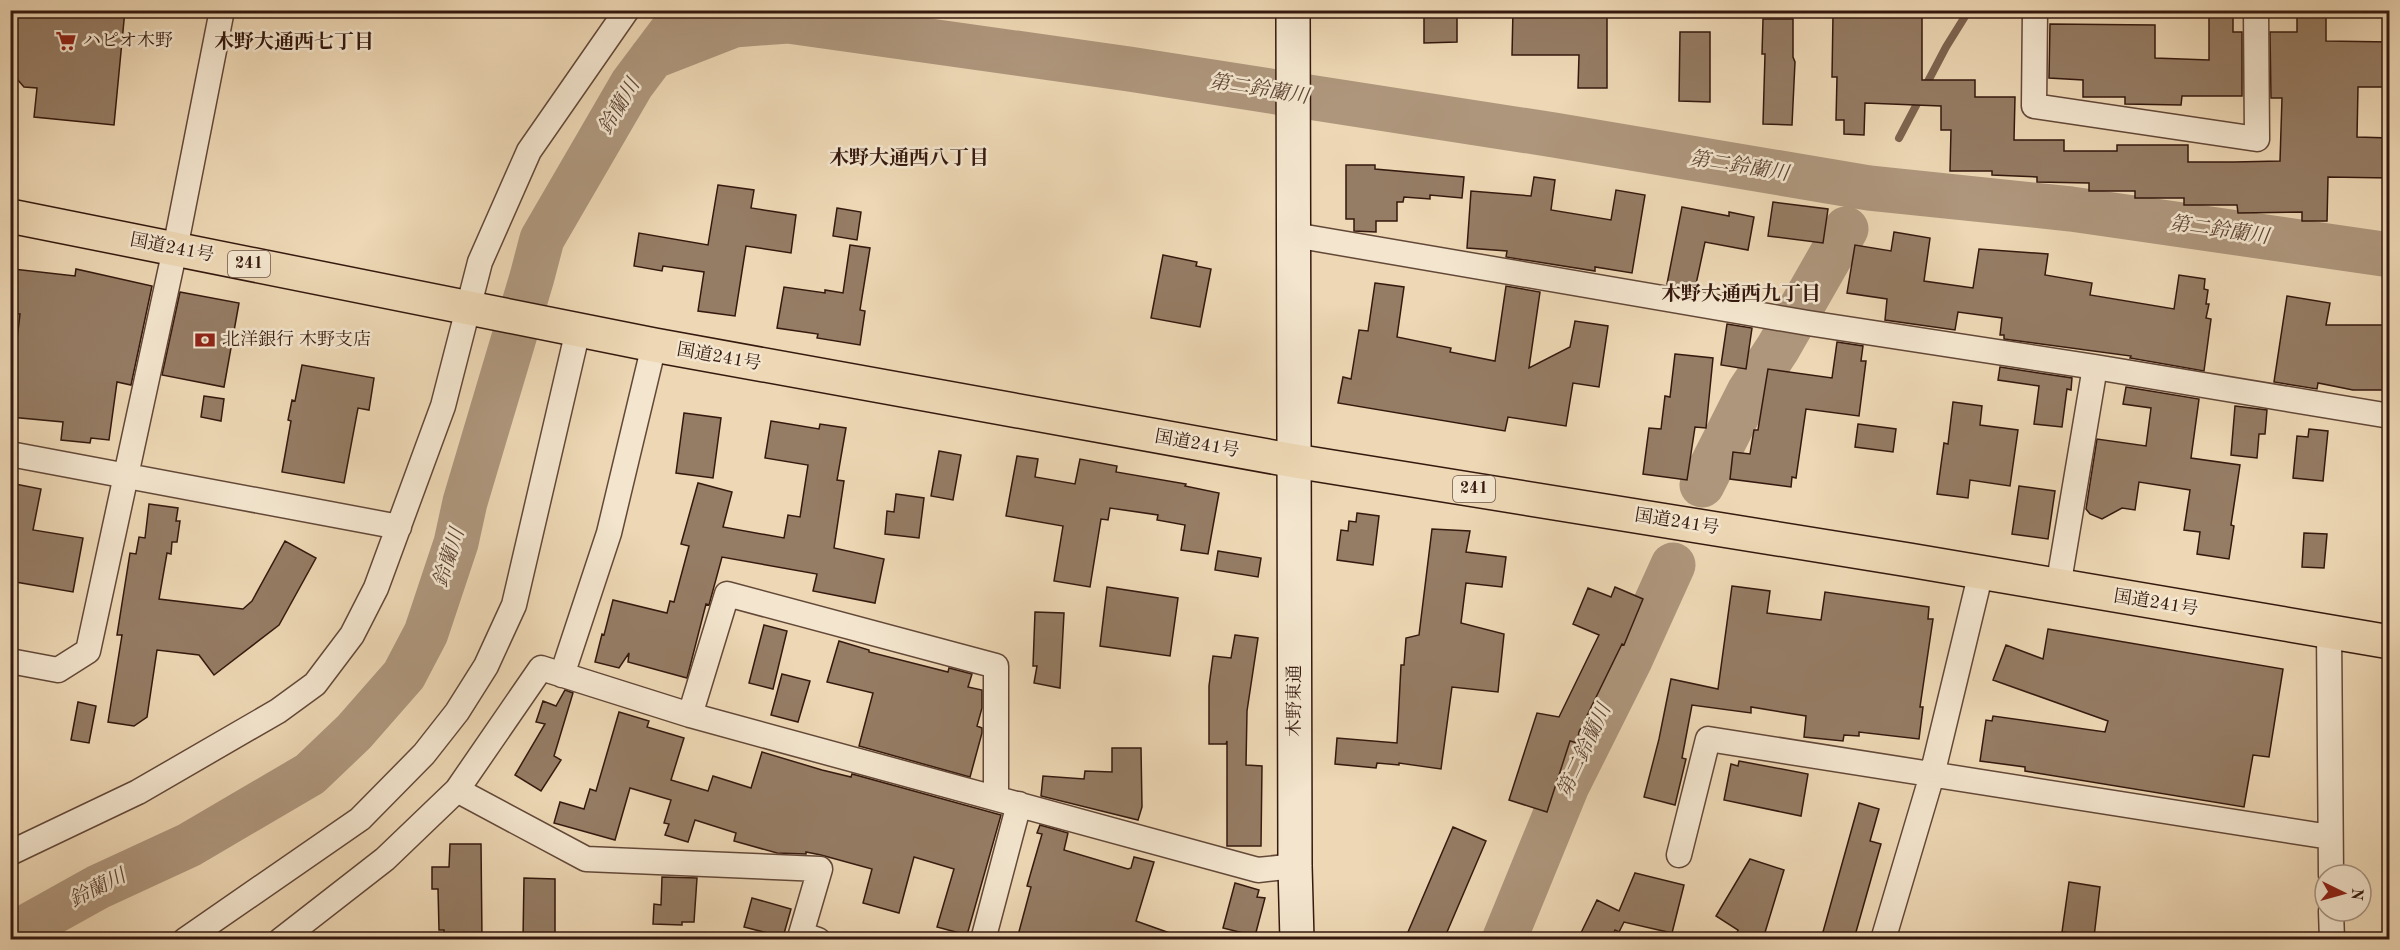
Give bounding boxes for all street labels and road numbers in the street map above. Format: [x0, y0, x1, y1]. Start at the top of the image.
street label: 国道241号 [128, 229, 216, 265]
road number: 241 [228, 251, 270, 277]
street label: 国道241号 [675, 339, 763, 373]
street label: 国道241号 [1153, 426, 1241, 460]
road number: 241 [1453, 476, 1495, 502]
street label: 国道241号 [1633, 504, 1721, 538]
street label: 国道241号 [2112, 585, 2200, 619]
street label: 木野東通 [1284, 665, 1304, 737]

